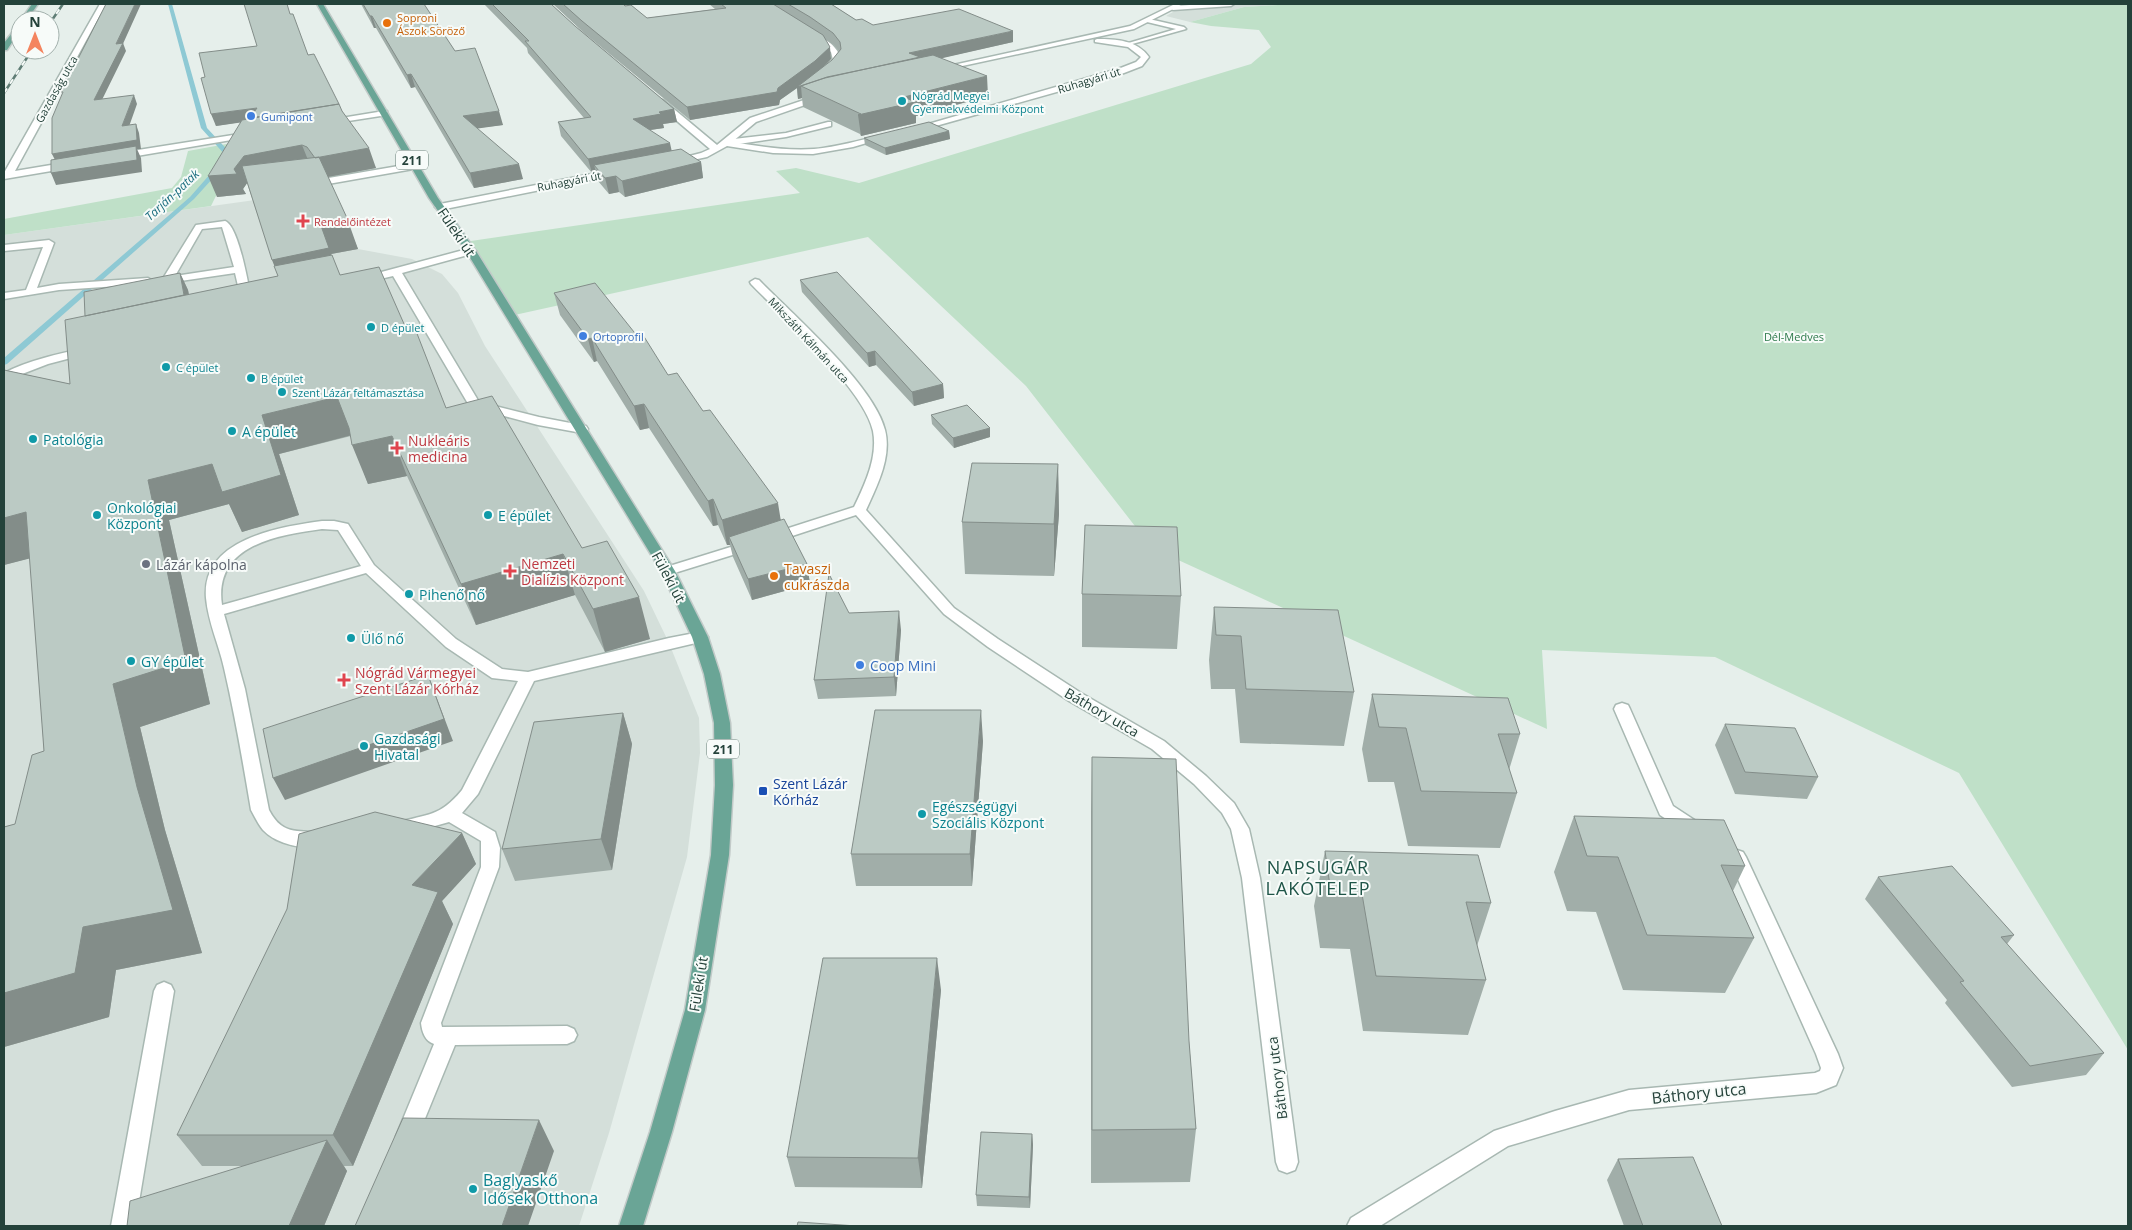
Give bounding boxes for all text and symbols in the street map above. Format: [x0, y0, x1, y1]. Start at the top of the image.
north arrow [10, 10, 60, 60]
place label: Soproni Ászok Söröző [397, 10, 466, 38]
text: N [29, 12, 41, 31]
marker: Soproni Ászok Söröző [381, 17, 393, 29]
street label: Gazdaság utca [31, 53, 81, 125]
street label: Ruhagyári út [1056, 63, 1122, 97]
place label: Nógrád Megyei Gyermekvédelmi Központ [912, 88, 1044, 116]
marker: Nógrád Megyei Gyermekvédelmi Központ [896, 95, 908, 107]
place label: Gumipont [261, 109, 313, 124]
marker: Gumipont [245, 110, 257, 122]
road number: 211 [396, 150, 428, 170]
water label: Tarján-patak [141, 165, 204, 225]
street label: Ruhagyári út [536, 167, 602, 195]
street label: Füleki út [434, 204, 480, 260]
marker: Rendelőintézet [296, 214, 310, 228]
place label: Rendelőintézet [314, 214, 391, 229]
street label: Mikszáth Kálmán utca [765, 294, 853, 386]
place label: D épület [381, 320, 424, 335]
marker: D épület [365, 321, 377, 333]
place label: Ortoprofil [593, 329, 644, 344]
park label: Dél-Medves [1764, 329, 1824, 344]
marker: Ortoprofil [577, 330, 589, 342]
place label: C épület [176, 360, 218, 375]
marker: C épület [160, 361, 172, 373]
place label: B épület [261, 371, 304, 386]
marker: B épület [245, 372, 257, 384]
place label: Szent Lázár feltámasztása [292, 385, 424, 400]
marker: Szent Lázár feltámasztása [276, 386, 288, 398]
place label: A épület [242, 422, 296, 441]
marker: A épület [226, 425, 238, 437]
place label: Patológia [43, 430, 103, 449]
place label: Nukleáris medicina [408, 431, 470, 466]
marker: Patológia [27, 433, 39, 445]
marker: Nukleáris medicina [390, 441, 404, 455]
place label: Onkológiai Központ [107, 498, 177, 533]
place label: E épület [498, 506, 551, 525]
marker: Onkológiai Központ [91, 509, 103, 521]
marker: E épület [482, 509, 494, 521]
street label: Füleki út [648, 548, 690, 606]
place label: Nemzeti Dialízis Központ [521, 554, 624, 589]
place label: Lázár kápolna [156, 555, 247, 574]
marker: Lázár kápolna [140, 558, 152, 570]
place label: Tavaszi cukrászda [784, 559, 850, 594]
marker: Nemzeti Dialízis Központ [503, 564, 517, 578]
marker: Tavaszi cukrászda [768, 570, 780, 582]
place label: Pihenő nő [419, 585, 485, 604]
marker: Pihenő nő [403, 588, 415, 600]
place label: Ülő nő [361, 629, 404, 648]
marker: Ülő nő [345, 632, 357, 644]
place label: GY épület [141, 652, 204, 671]
marker: GY épület [125, 655, 137, 667]
place label: Coop Mini [870, 656, 936, 675]
marker: Coop Mini [854, 659, 866, 671]
place label: Nógrád Vármegyei Szent Lázár Kórház [355, 663, 479, 698]
marker: Nógrád Vármegyei Szent Lázár Kórház [337, 673, 351, 687]
street label: Báthory utca [1061, 683, 1143, 741]
place label: Gazdasági Hivatal [374, 729, 440, 764]
marker: Gazdasági Hivatal [358, 740, 370, 752]
road number: 211 [707, 740, 739, 759]
place label: Szent Lázár Kórház [773, 774, 848, 809]
marker: Szent Lázár Kórház [757, 785, 769, 797]
place label: Egészségügyi Szociális Központ [932, 797, 1044, 832]
marker: Egészségügyi Szociális Központ [916, 808, 928, 820]
district label: NAPSUGÁR LAKÓTELEP [1266, 855, 1370, 900]
street label: Füleki út [684, 955, 712, 1013]
street label: Báthory utca [1262, 1036, 1292, 1120]
street label: Báthory utca [1651, 1077, 1747, 1109]
place label: Baglyaskő Idősek Otthona [483, 1169, 598, 1209]
marker: Baglyaskő Idősek Otthona [467, 1183, 479, 1195]

